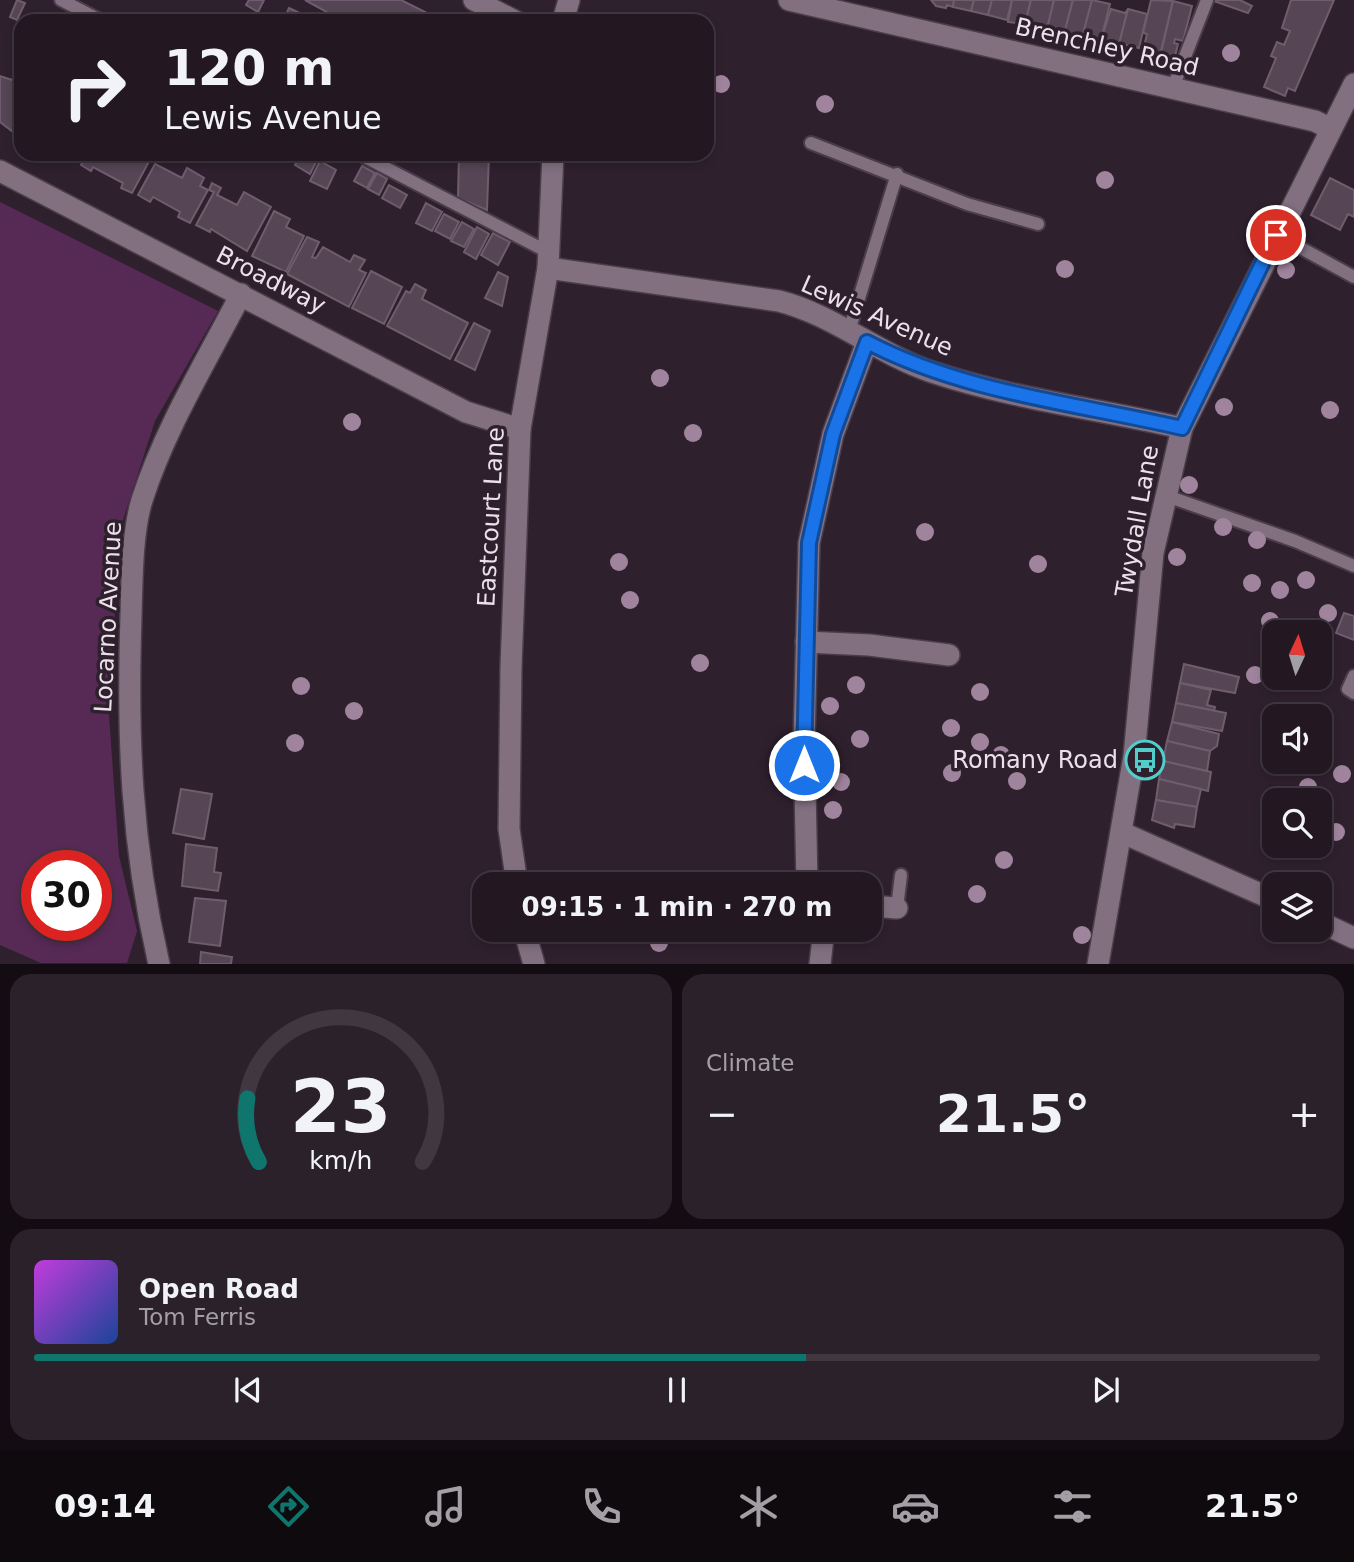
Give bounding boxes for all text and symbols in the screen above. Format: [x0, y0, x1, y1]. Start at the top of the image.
street label: Brenchley Road [1012, 12, 1202, 82]
text: 120 m [164, 40, 334, 97]
icon: right [49, 42, 140, 133]
text: Lewis Avenue [164, 99, 382, 137]
pin [1246, 205, 1306, 265]
icon: arrive [1257, 216, 1295, 254]
street label: Broadway [212, 241, 330, 319]
street label: Lewis Avenue [797, 270, 957, 362]
street label: Eastcourt Lane [472, 426, 510, 608]
street label: Twydall Lane [1110, 443, 1164, 600]
street label: Locarno Avenue [89, 521, 127, 713]
north arrow [1262, 620, 1332, 690]
map controls [1262, 620, 1332, 942]
button: sound [1262, 704, 1332, 774]
position arrow [767, 728, 841, 802]
bus stop icon: Romany Road [1124, 739, 1166, 781]
place label: Romany Road [952, 746, 1118, 774]
button: search [1262, 788, 1332, 858]
speed limit sign: 30 [21, 850, 112, 941]
button: layers [1262, 872, 1332, 942]
text: 09:15 · 1 min · 270 m [522, 892, 832, 922]
text: Climate [706, 1050, 795, 1076]
text: 23 [290, 1065, 392, 1150]
text: 21.5° [936, 1084, 1090, 1144]
text: − [706, 1092, 738, 1136]
text: + [1288, 1092, 1320, 1136]
text: km/h [309, 1146, 373, 1175]
text: Open Road [139, 1274, 299, 1304]
text: Tom Ferris [139, 1304, 256, 1330]
icon: previous [229, 1371, 267, 1409]
icon: pause [658, 1371, 696, 1409]
icon: next [1087, 1371, 1125, 1409]
icon: directions [264, 1482, 313, 1531]
icon: music [421, 1482, 470, 1531]
icon: phone [577, 1482, 626, 1531]
icon: climate [734, 1482, 783, 1531]
icon: car [891, 1482, 940, 1531]
icon: filters [1048, 1482, 1097, 1531]
text: 09:14 [54, 1487, 156, 1525]
text: 21.5° [1205, 1487, 1300, 1525]

